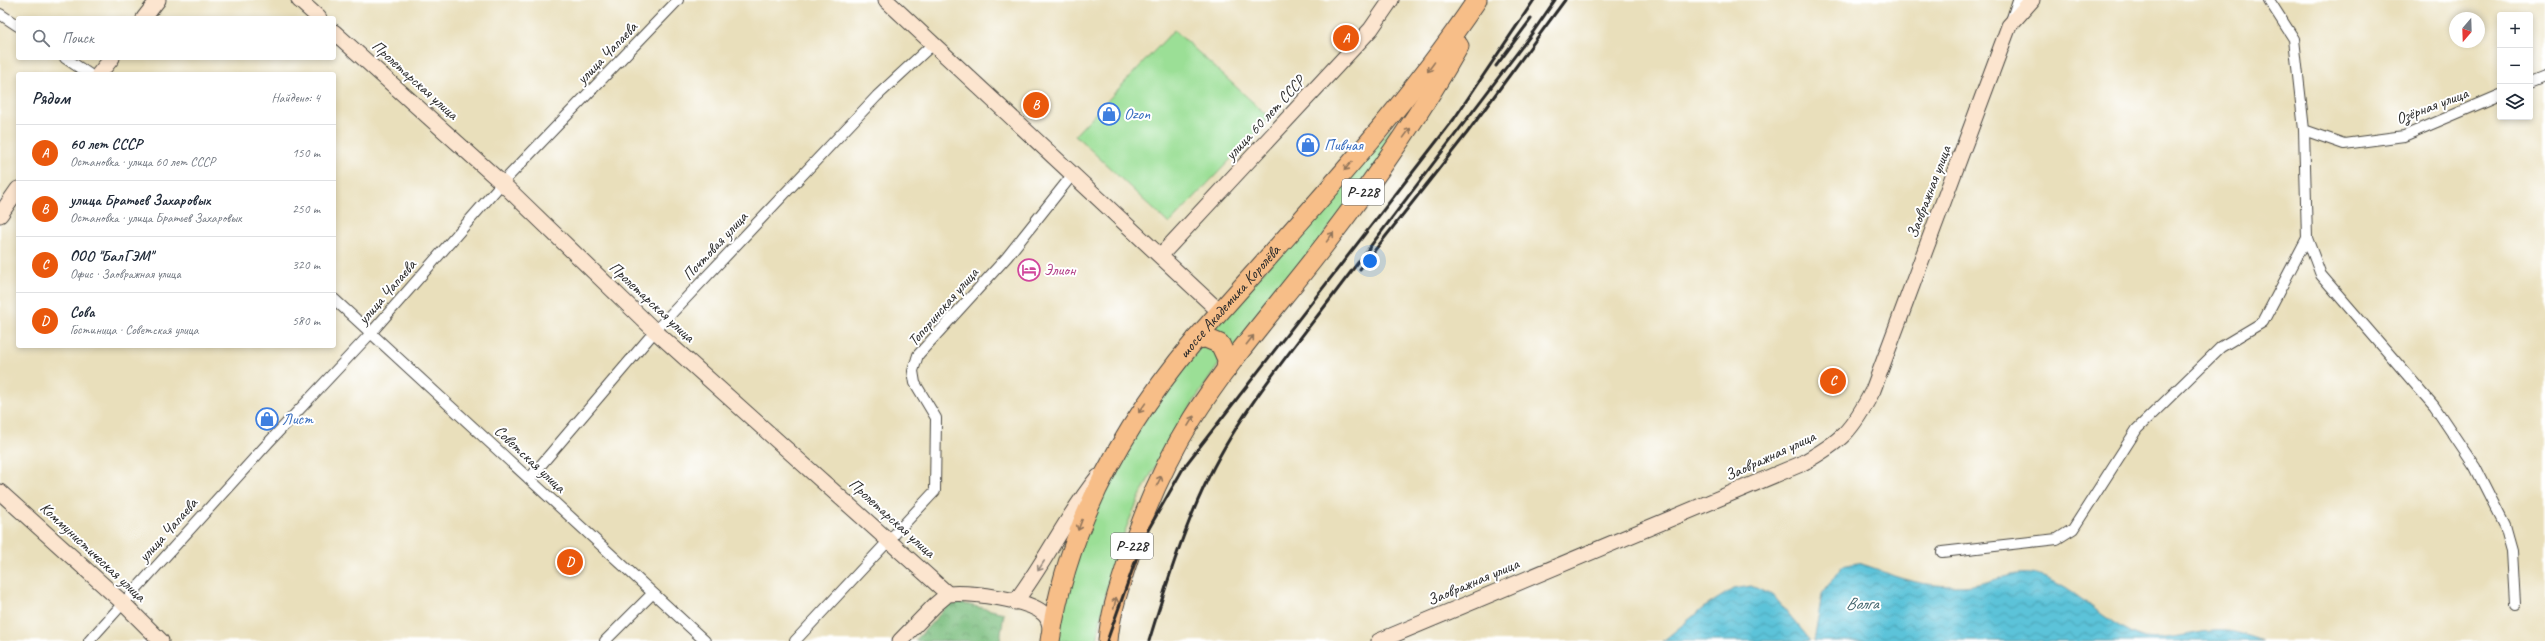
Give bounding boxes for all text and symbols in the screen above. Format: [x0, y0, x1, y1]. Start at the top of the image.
north arrow [2449, 12, 2485, 48]
map controls [2497, 12, 2533, 120]
button: + [2497, 12, 2533, 48]
search box [16, 16, 336, 60]
street label: улица Чапаева [572, 17, 642, 89]
pin: A [1333, 23, 1359, 53]
icon: search [30, 27, 52, 49]
text: Поиск [62, 29, 94, 48]
street label: Пролетарская улица [368, 36, 464, 125]
button: − [2497, 48, 2533, 84]
one-way arrow [1427, 61, 1435, 72]
street label: улица 60 лет СССР [1220, 70, 1311, 165]
street label: Озёрная улица [2393, 83, 2472, 129]
button: layers [2497, 84, 2533, 120]
text: Рядом [32, 88, 70, 109]
text: Найдено: 4 [272, 90, 320, 106]
pin: B [1023, 90, 1049, 120]
shop icon: Ozon [1096, 101, 1122, 127]
place label: Ozon [1124, 104, 1151, 124]
one-way arrow [1403, 127, 1411, 138]
shop icon: Пивная [1295, 132, 1321, 158]
text: 60 лет СССР [70, 135, 142, 154]
place label: Пивная [1324, 135, 1364, 155]
street label: Заовражная улица [1902, 141, 1956, 241]
text: A [42, 145, 48, 161]
text: 150 m [292, 145, 320, 161]
text: Остановка · улица 60 лет СССР [70, 154, 215, 170]
one-way arrow [1344, 161, 1353, 172]
road number: Р-228 [1342, 179, 1384, 205]
text: улица Братьев Захаровых [70, 191, 210, 210]
text: B [42, 201, 48, 217]
text: 250 m [292, 201, 320, 217]
street label: Почтовая улица [678, 207, 753, 285]
text: Остановка · улица Братьев Захаровых [70, 210, 242, 226]
one-way arrow [1326, 232, 1334, 243]
street label: шоссе Академика Королёва [1174, 240, 1285, 362]
text: ООО "БалГЭМ" [70, 247, 153, 266]
your location [1360, 251, 1380, 271]
street label: улица Чапаева [353, 255, 421, 329]
text: C [42, 257, 48, 273]
text: 320 m [292, 257, 320, 273]
street label: Пролетарская улица [605, 257, 700, 348]
hotel icon: Элион [1016, 257, 1042, 283]
place label: Элион [1044, 260, 1077, 280]
street label: Топоринская улица [903, 262, 984, 351]
text: Офис · Заовражная улица [70, 266, 181, 282]
text: Сова [70, 303, 95, 322]
text: D [41, 313, 49, 329]
text: 580 m [292, 313, 320, 329]
text: Гостиница · Советская улица [70, 322, 199, 338]
one-way arrow [1246, 334, 1254, 345]
pin: C [1820, 366, 1846, 396]
one-way arrow [1138, 402, 1146, 413]
shop icon: Лист [254, 406, 280, 432]
place label: Лист [282, 409, 314, 429]
one-way arrow [1187, 415, 1195, 427]
street label: Советская улица [490, 421, 571, 498]
street label: Заовражная улица [1722, 426, 1820, 486]
street label: Пролетарская улица [845, 474, 941, 563]
one-way arrow [1156, 475, 1163, 487]
street label: улица Чапаева [133, 493, 203, 567]
street label: Коммунистическая улица [36, 498, 151, 607]
one-way arrow [1076, 518, 1084, 530]
road number: Р-228 [1111, 533, 1153, 559]
pin: D [557, 547, 583, 577]
street label: Заовражная улица [1424, 553, 1523, 610]
one-way arrow [1037, 561, 1045, 572]
water label: Волга [1846, 593, 1880, 614]
one-way arrow [1112, 597, 1120, 610]

